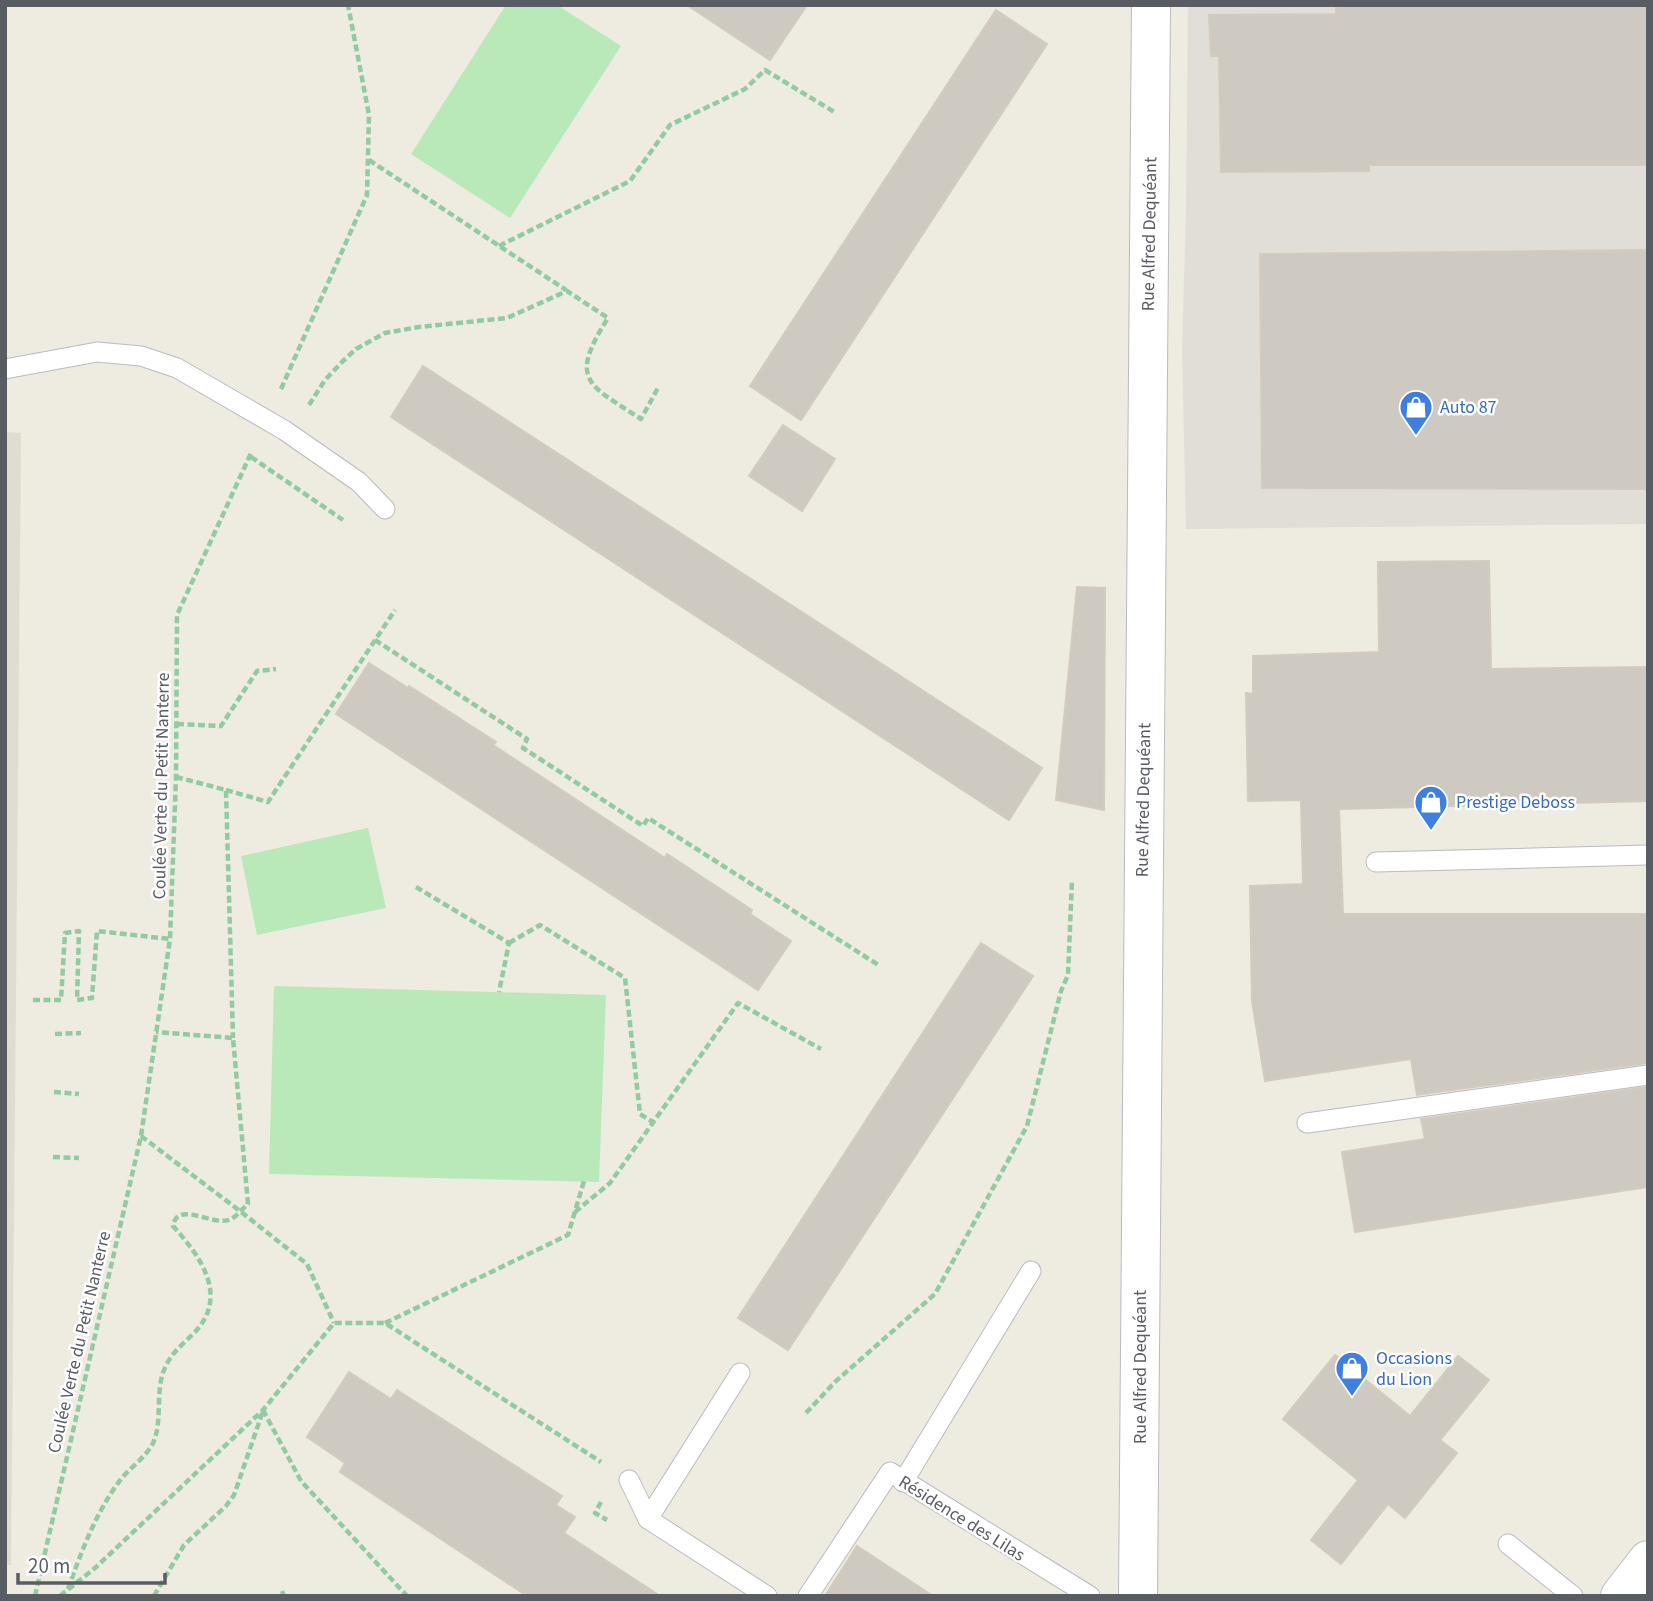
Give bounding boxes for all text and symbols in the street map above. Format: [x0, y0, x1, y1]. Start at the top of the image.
street label: Rue Alfred Dequéant [1136, 157, 1163, 311]
shop icon: Auto 87 [1397, 388, 1435, 437]
place label: Auto 87 [1440, 395, 1497, 420]
street label: Coulée Verte du Petit Nanterre [147, 672, 176, 900]
street label: Rue Alfred Dequéant [1130, 723, 1157, 877]
shop icon: Prestige Deboss [1412, 783, 1450, 832]
place label: Prestige Deboss [1456, 790, 1575, 815]
street label: Coulée Verte du Petit Nanterre [42, 1229, 117, 1456]
street label: Rue Alfred Dequéant [1128, 1290, 1153, 1444]
place label: Occasions du Lion [1376, 1346, 1452, 1392]
shop icon: Occasions du Lion [1333, 1349, 1371, 1398]
street label: Résidence des Lilas [894, 1470, 1030, 1567]
scale bar [18, 1542, 164, 1586]
text: 20 m [28, 1551, 70, 1581]

